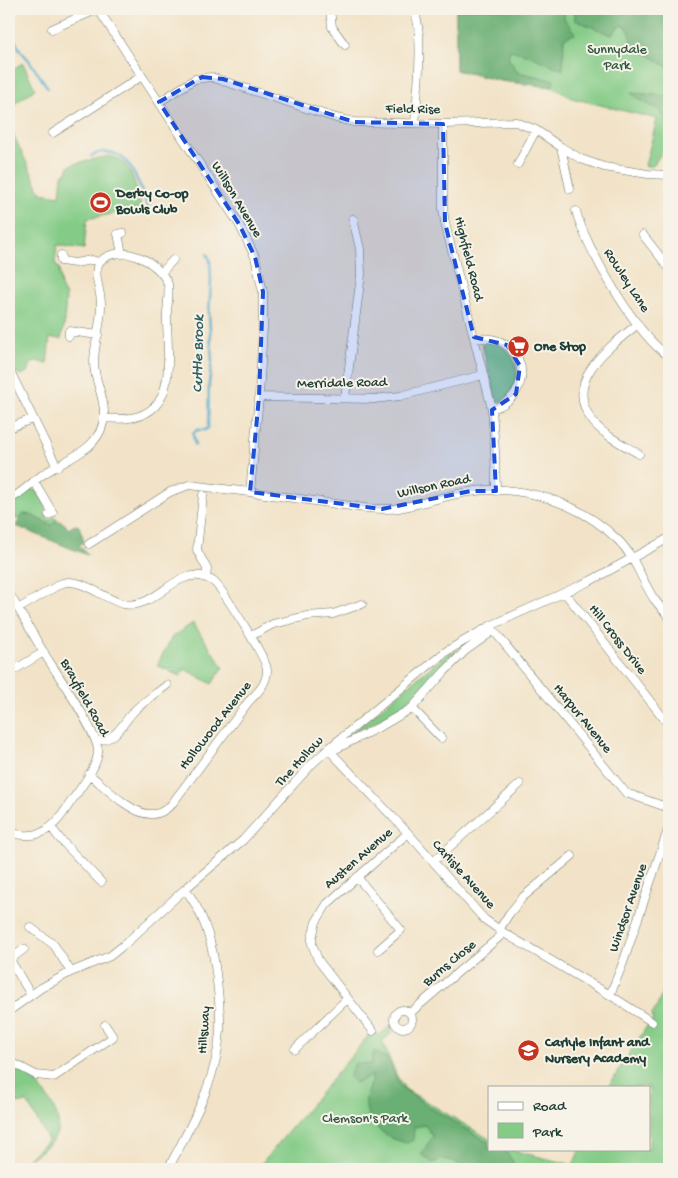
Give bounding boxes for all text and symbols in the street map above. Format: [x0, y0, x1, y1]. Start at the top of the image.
park label: Sunnydale Park [587, 42, 648, 75]
street label: Field Rise [384, 101, 441, 119]
street label: Willson Avenue [207, 159, 266, 242]
place label: Derby Co-op Bowls Club [114, 186, 188, 219]
sports icon: Derby Co-op Bowls Club [88, 190, 112, 214]
street label: Highfield Road [449, 215, 487, 305]
street label: Rowley Lane [599, 246, 653, 317]
water label: Cuttle Brook [189, 314, 209, 393]
supermarket icon: One Stop [506, 335, 530, 359]
place label: One Stop [534, 339, 586, 356]
street label: Merridale Road [297, 375, 389, 393]
street label: Willson Road [396, 471, 474, 503]
street label: Hill Cross Drive [584, 601, 650, 679]
street label: Brayfield Road [55, 655, 113, 742]
street label: Hollowood Avenue [176, 678, 256, 774]
street label: Harpur Avenue [549, 681, 616, 758]
street label: The Hollow [272, 733, 328, 792]
street label: Austen Avenue [321, 824, 397, 893]
street label: Carlisle Avenue [427, 837, 499, 914]
street label: Windsor Avenue [606, 861, 652, 955]
street label: Burns Close [419, 936, 481, 992]
street label: Hillsway [195, 1005, 215, 1054]
place label: Carlyle Infant and Nursery Academy [544, 1035, 651, 1068]
school or university icon: Carlyle Infant and Nursery Academy [517, 1039, 541, 1063]
legend [488, 1086, 650, 1150]
text: Road [533, 1098, 567, 1116]
park label: Clemson's Park [322, 1111, 410, 1128]
text: Park [532, 1124, 563, 1142]

